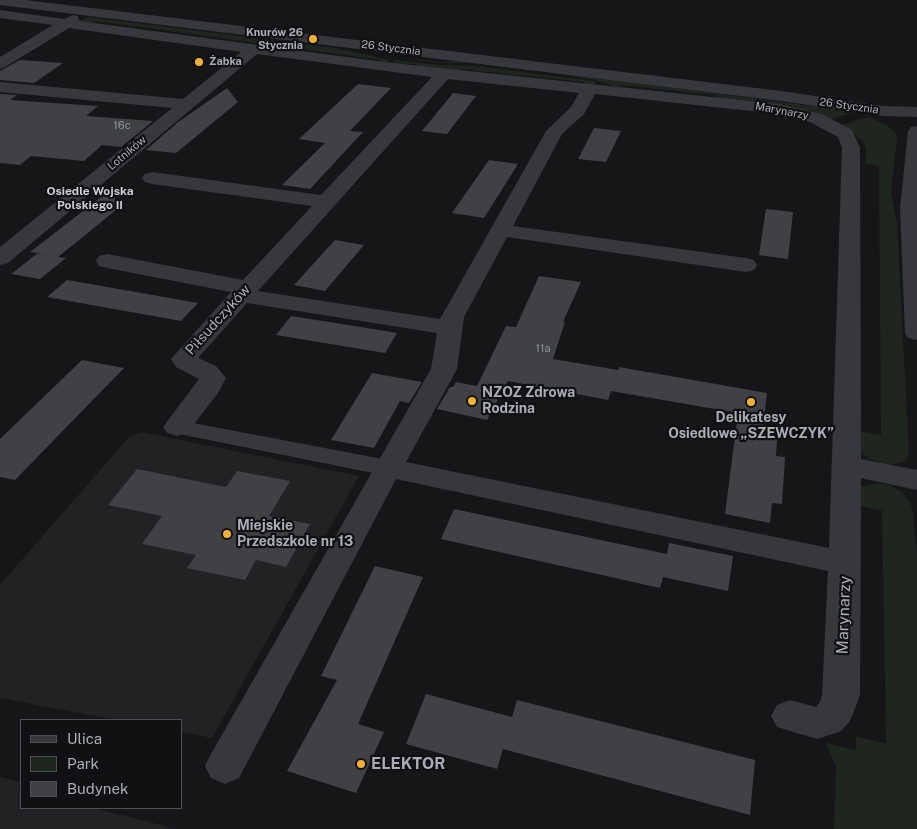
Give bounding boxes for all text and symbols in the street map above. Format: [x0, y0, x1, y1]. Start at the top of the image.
place label: Knurów 26 Stycznia [246, 26, 303, 52]
marker: Knurów 26 Stycznia [307, 33, 319, 45]
street label: 26 Stycznia [361, 38, 421, 58]
place label: Żabka [209, 55, 242, 69]
marker: Żabka [193, 56, 205, 68]
street label: 26 Stycznia [819, 95, 879, 117]
street label: Marynarzy [754, 99, 810, 123]
house number: 16c [113, 119, 131, 133]
street label: Lotników [105, 133, 149, 173]
district label: Osiedle Wojska Polskiego II [46, 184, 134, 212]
street label: Piłsudczyków [182, 281, 254, 359]
house number: 11a [535, 342, 551, 356]
place label: NZOZ Zdrowa Rodzina [482, 385, 575, 418]
marker: NZOZ Zdrowa Rodzina [466, 395, 478, 407]
marker: Delikatesy Osiedlowe „SZEWCZYK” [745, 396, 757, 408]
place label: Delikatesy Osiedlowe „SZEWCZYK” [668, 410, 834, 442]
place label: Miejskie Przedszkole nr 13 [237, 518, 353, 550]
marker: Miejskie Przedszkole nr 13 [221, 528, 233, 540]
street label: Marynarzy [833, 575, 855, 655]
legend [20, 719, 182, 809]
text: Ulica [67, 730, 102, 747]
place label: ELEKTOR [371, 754, 445, 774]
text: Park [67, 755, 99, 772]
marker: ELEKTOR [355, 758, 367, 770]
text: Budynek [67, 780, 128, 797]

